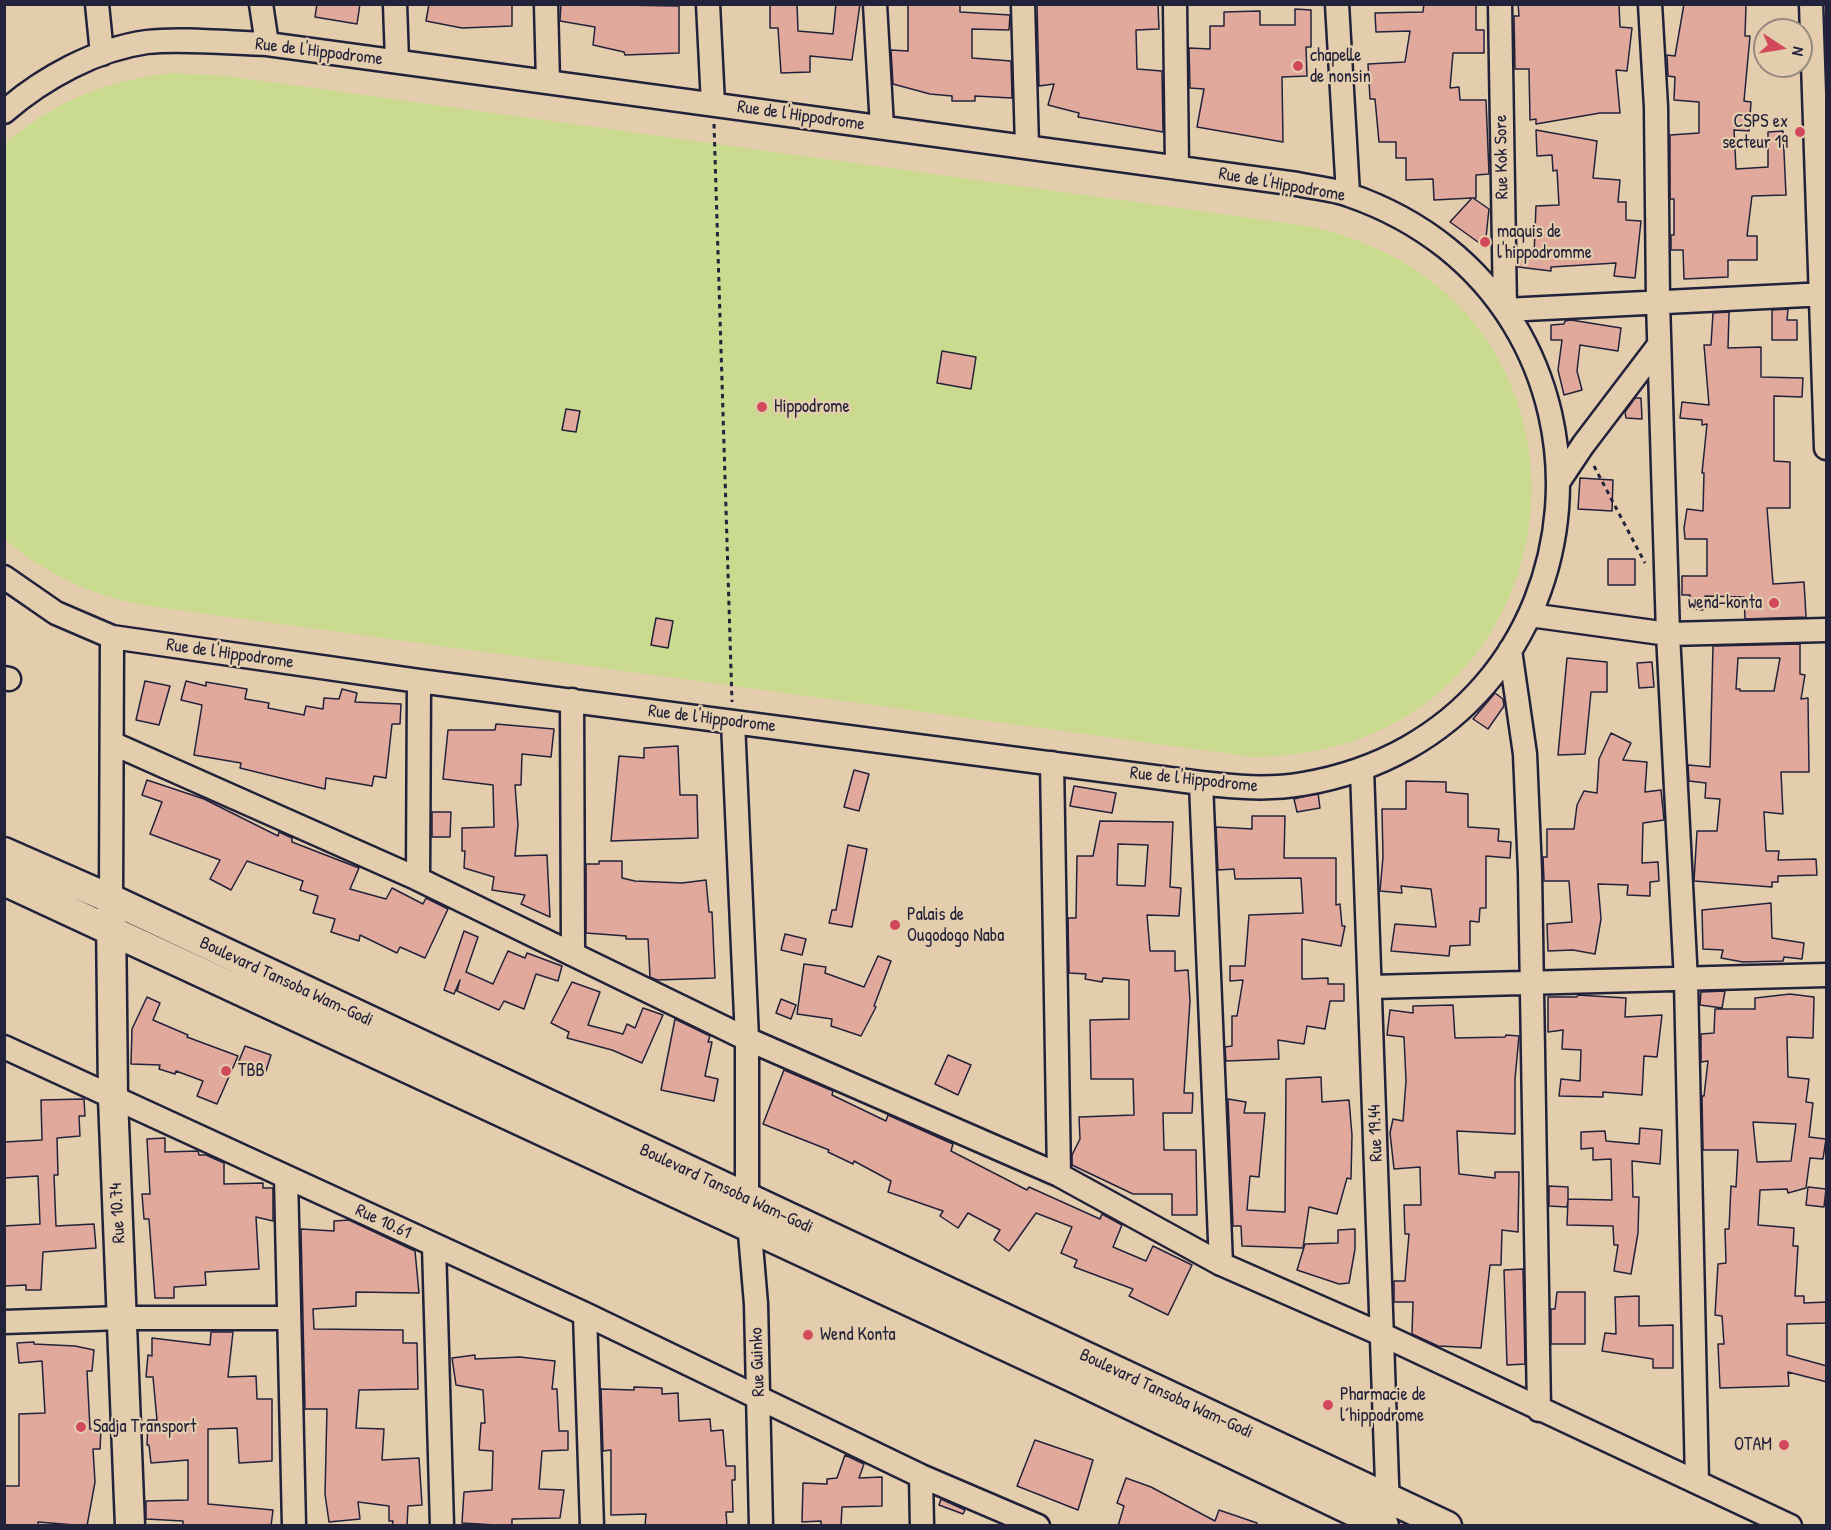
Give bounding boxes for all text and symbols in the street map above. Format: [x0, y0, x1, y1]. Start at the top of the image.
north arrow [1753, 18, 1813, 78]
street label: Rue de l'Hippodrome [254, 33, 384, 71]
place label: chapelle de nonsin [1310, 45, 1371, 88]
text: N [1787, 45, 1810, 58]
marker: chapelle de nonsin [1291, 59, 1305, 73]
street label: Rue de l'Hippodrome [736, 96, 866, 136]
place label: CSPS ex secteur 19 [1722, 111, 1788, 154]
street label: Rue Kok Sore [1490, 115, 1514, 199]
marker: CSPS ex secteur 19 [1793, 125, 1807, 139]
street label: Rue de l'Hippodrome [1217, 163, 1347, 207]
place label: maquis de l'hippodromme [1497, 221, 1592, 264]
marker: maquis de l'hippodromme [1478, 235, 1492, 249]
place label: Hippodrome [774, 396, 850, 418]
marker: Hippodrome [755, 400, 769, 414]
place label: wend-konta [1688, 592, 1762, 614]
marker: wend-konta [1767, 596, 1781, 610]
street label: Rue de l'Hippodrome [165, 634, 295, 674]
street label: Rue de l'Hippodrome [647, 700, 777, 738]
street label: Rue de l'Hippodrome [1129, 763, 1259, 797]
place label: Palais de Ougodogo Naba [907, 904, 1004, 946]
marker: Palais de Ougodogo Naba [888, 918, 902, 932]
street label: Boulevard Tansoba Wam-Godi [196, 932, 376, 1032]
place label: TBB [238, 1060, 265, 1082]
marker: TBB [219, 1064, 233, 1078]
street label: Rue 19.44 [1364, 1104, 1388, 1162]
street label: Boulevard Tansoba Wam-Godi [636, 1139, 816, 1239]
street label: Rue 10.74 [106, 1182, 130, 1244]
street label: Rue 10.61 [352, 1200, 414, 1244]
place label: Wend Konta [820, 1324, 896, 1346]
street label: Rue Guinko [746, 1327, 770, 1397]
marker: Wend Konta [801, 1328, 815, 1342]
street label: Boulevard Tansoba Wam-Godi [1076, 1344, 1256, 1444]
place label: Pharmacie de l´hippodrome [1340, 1384, 1426, 1426]
marker: Pharmacie de l´hippodrome [1321, 1398, 1335, 1412]
place label: Sadja Transport [93, 1416, 196, 1438]
marker: Sadja Transport [74, 1420, 88, 1434]
place label: OTAM [1734, 1434, 1772, 1456]
marker: OTAM [1777, 1438, 1791, 1452]

